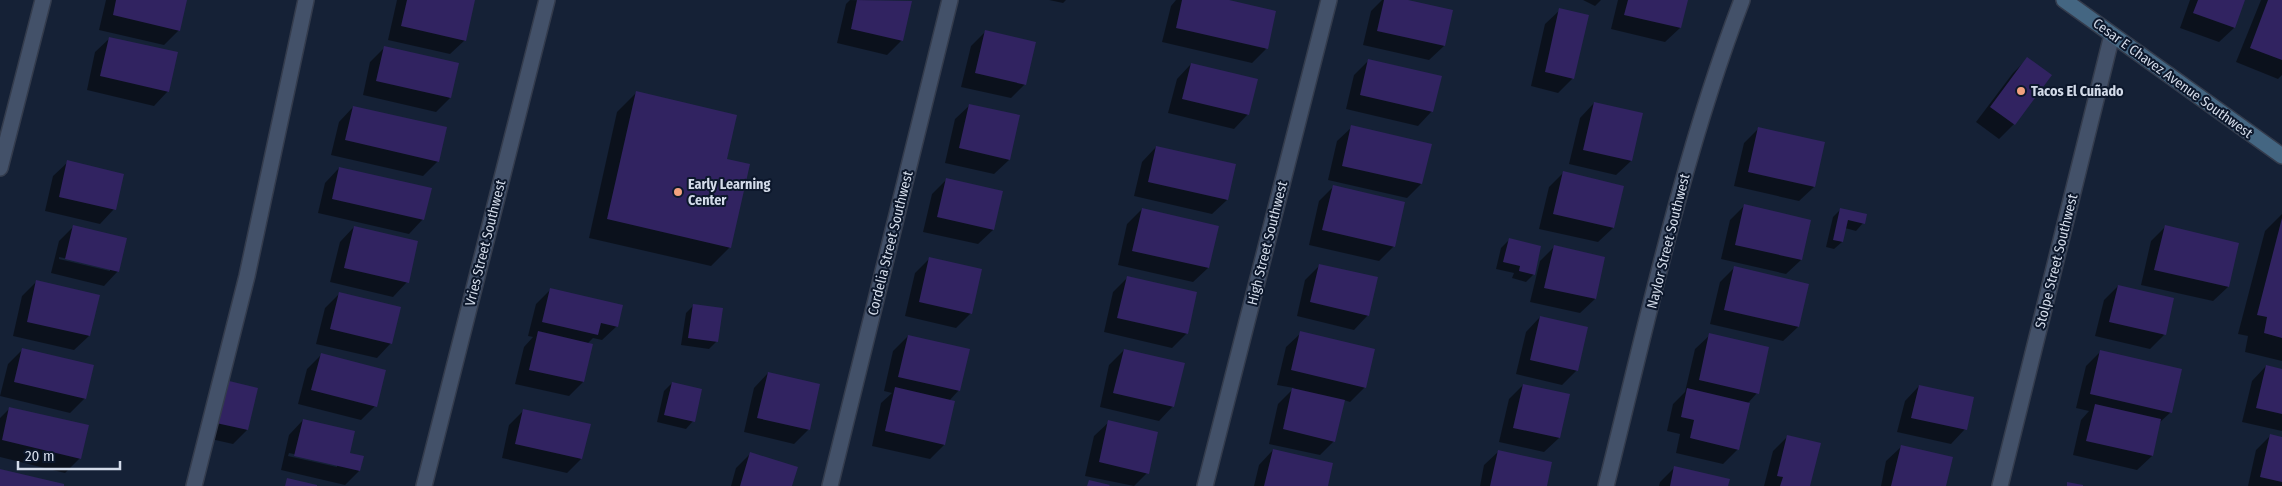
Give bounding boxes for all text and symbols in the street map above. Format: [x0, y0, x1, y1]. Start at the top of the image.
street label: Cesar E Chavez Avenue Southwest [2090, 15, 2256, 142]
place label: Tacos El Cuñado [2031, 83, 2124, 100]
marker: Tacos El Cuñado [2015, 85, 2027, 97]
street label: Cordelia Street Southwest [864, 169, 917, 317]
street label: Naylor Street Southwest [1643, 171, 1694, 310]
place label: Early Learning Center [688, 176, 770, 209]
street label: Vries Street Southwest [462, 178, 510, 308]
street label: High Street Southwest [1244, 179, 1291, 307]
marker: Early Learning Center [672, 186, 684, 198]
street label: Stolpe Street Southwest [2032, 192, 2082, 330]
scale bar [18, 438, 120, 470]
text: 20 m [25, 447, 55, 465]

